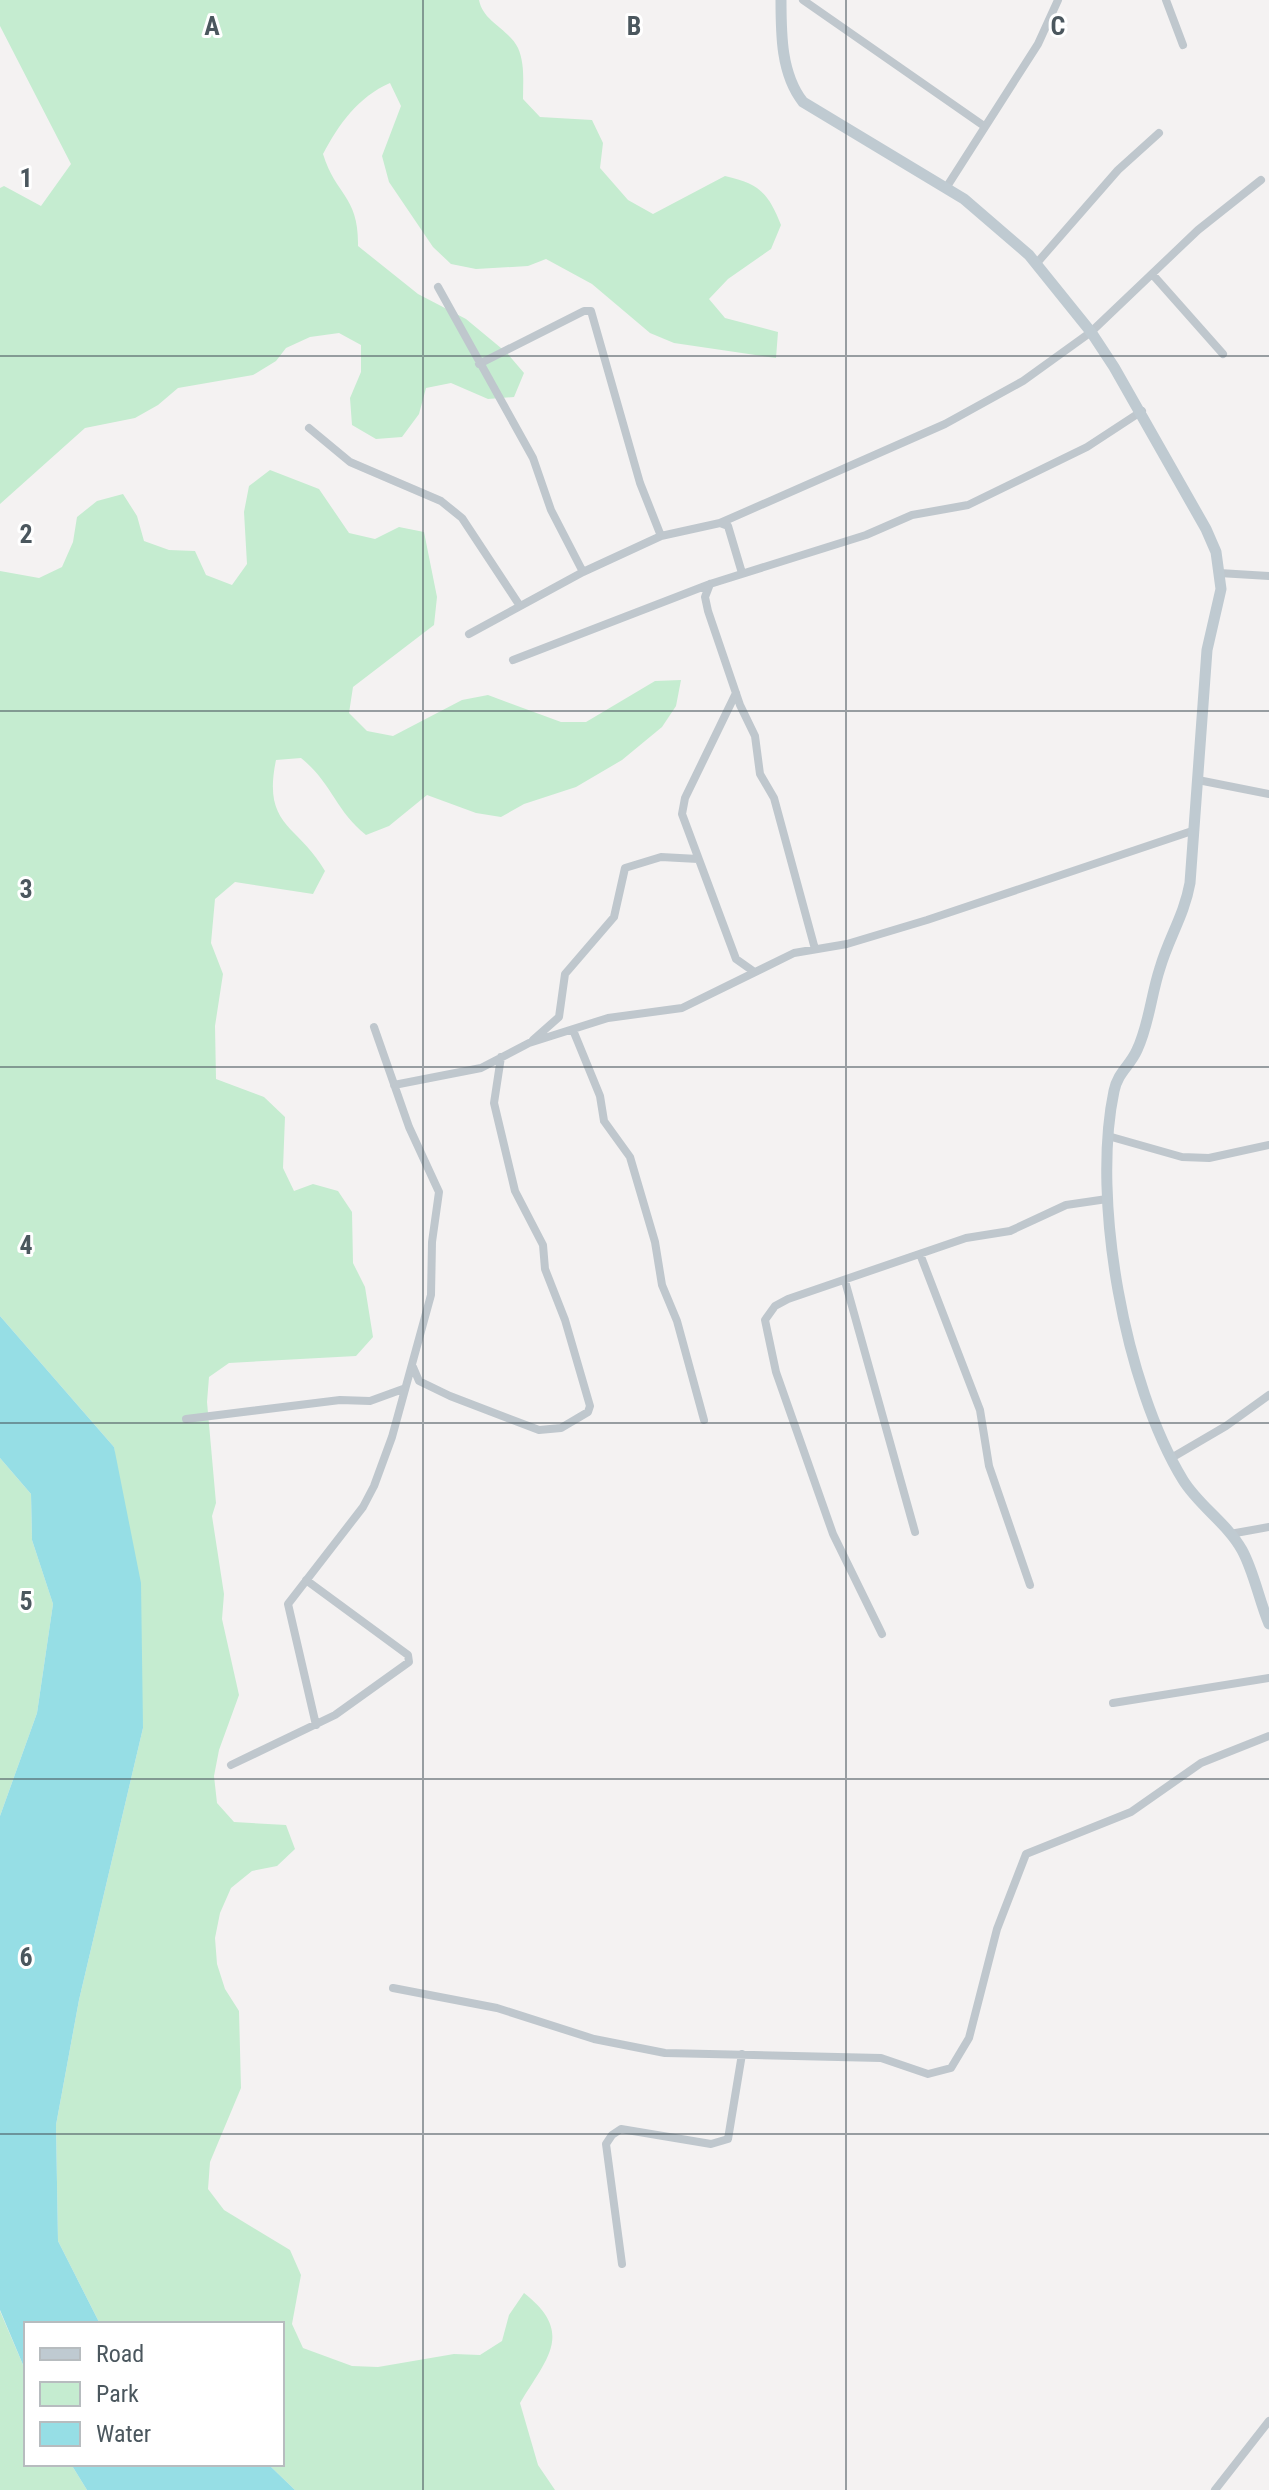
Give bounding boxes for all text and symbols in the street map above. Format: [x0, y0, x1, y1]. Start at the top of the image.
text: A [204, 11, 220, 41]
text: B [627, 11, 641, 41]
text: C [1051, 11, 1066, 41]
text: 1 [19, 163, 33, 193]
text: 2 [19, 519, 33, 549]
text: 3 [19, 874, 33, 904]
text: 4 [19, 1230, 33, 1260]
text: 5 [19, 1586, 33, 1616]
text: 6 [19, 1942, 33, 1972]
legend [24, 2322, 284, 2466]
text: Road [96, 2340, 144, 2368]
text: Park [96, 2380, 139, 2408]
text: Water [96, 2420, 151, 2448]

